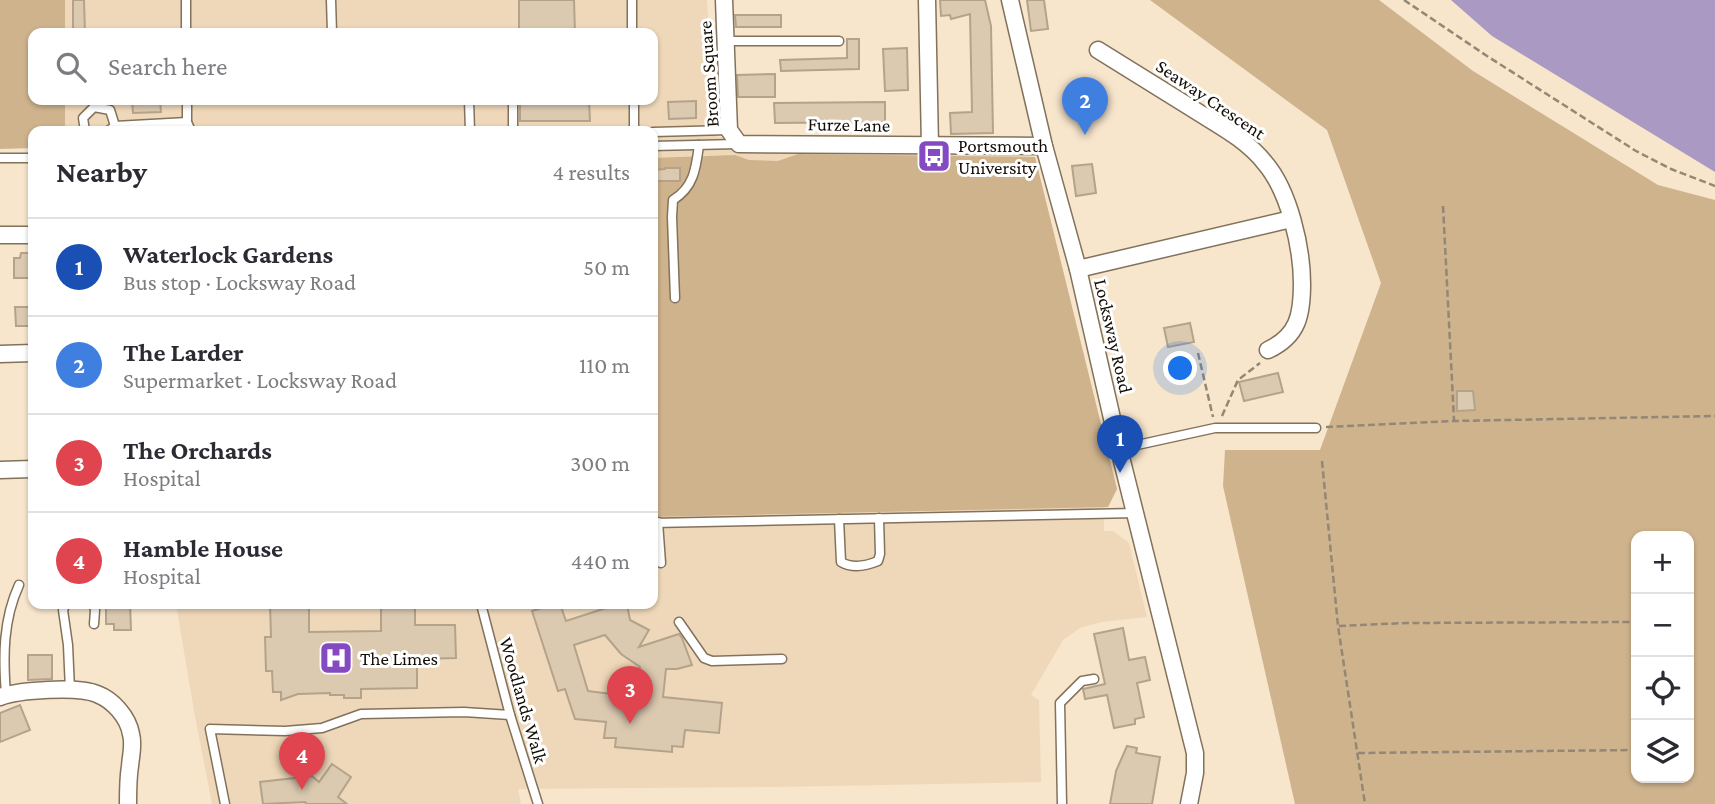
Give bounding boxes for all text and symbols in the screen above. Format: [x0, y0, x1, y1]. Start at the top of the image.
street label: Broom Square [694, 20, 723, 128]
search box [28, 28, 658, 105]
icon: search [52, 48, 90, 86]
text: Search here [108, 52, 227, 81]
street label: Seaway Crescent [1152, 55, 1270, 144]
pin: 2 [1062, 77, 1108, 135]
street label: Furze Lane [808, 113, 890, 136]
place label: Portsmouth University [958, 135, 1048, 178]
bus stop icon: Portsmouth University [915, 137, 953, 175]
text: Nearby [56, 155, 147, 188]
text: 4 results [552, 159, 630, 185]
text: Waterlock Gardens [123, 240, 333, 269]
text: 1 [75, 254, 83, 280]
text: 50 m [583, 254, 630, 280]
text: Bus stop · Locksway Road [123, 269, 356, 295]
street label: Locksway Road [1090, 277, 1137, 395]
text: The Larder [123, 338, 244, 367]
your location [1163, 351, 1197, 385]
text: 2 [73, 352, 85, 378]
text: 110 m [579, 352, 630, 378]
text: Supermarket · Locksway Road [123, 367, 397, 393]
pin: 1 [1097, 415, 1143, 473]
text: The Orchards [123, 436, 272, 465]
text: 3 [73, 450, 85, 476]
text: 300 m [570, 450, 630, 476]
text: Hospital [123, 465, 201, 491]
map controls [1631, 531, 1694, 783]
button: + [1631, 531, 1694, 594]
text: Hamble House [123, 534, 283, 563]
text: 4 [73, 548, 85, 574]
text: 440 m [571, 548, 630, 574]
text: Hospital [123, 563, 201, 589]
button: − [1631, 594, 1694, 657]
street label: Woodlands Walk [496, 635, 552, 766]
hospital icon: The Limes [317, 639, 355, 677]
place label: The Limes [360, 648, 438, 669]
button: locate [1631, 657, 1694, 720]
pin: 3 [607, 666, 653, 724]
button: layers [1631, 720, 1694, 783]
pin: 4 [279, 732, 325, 790]

